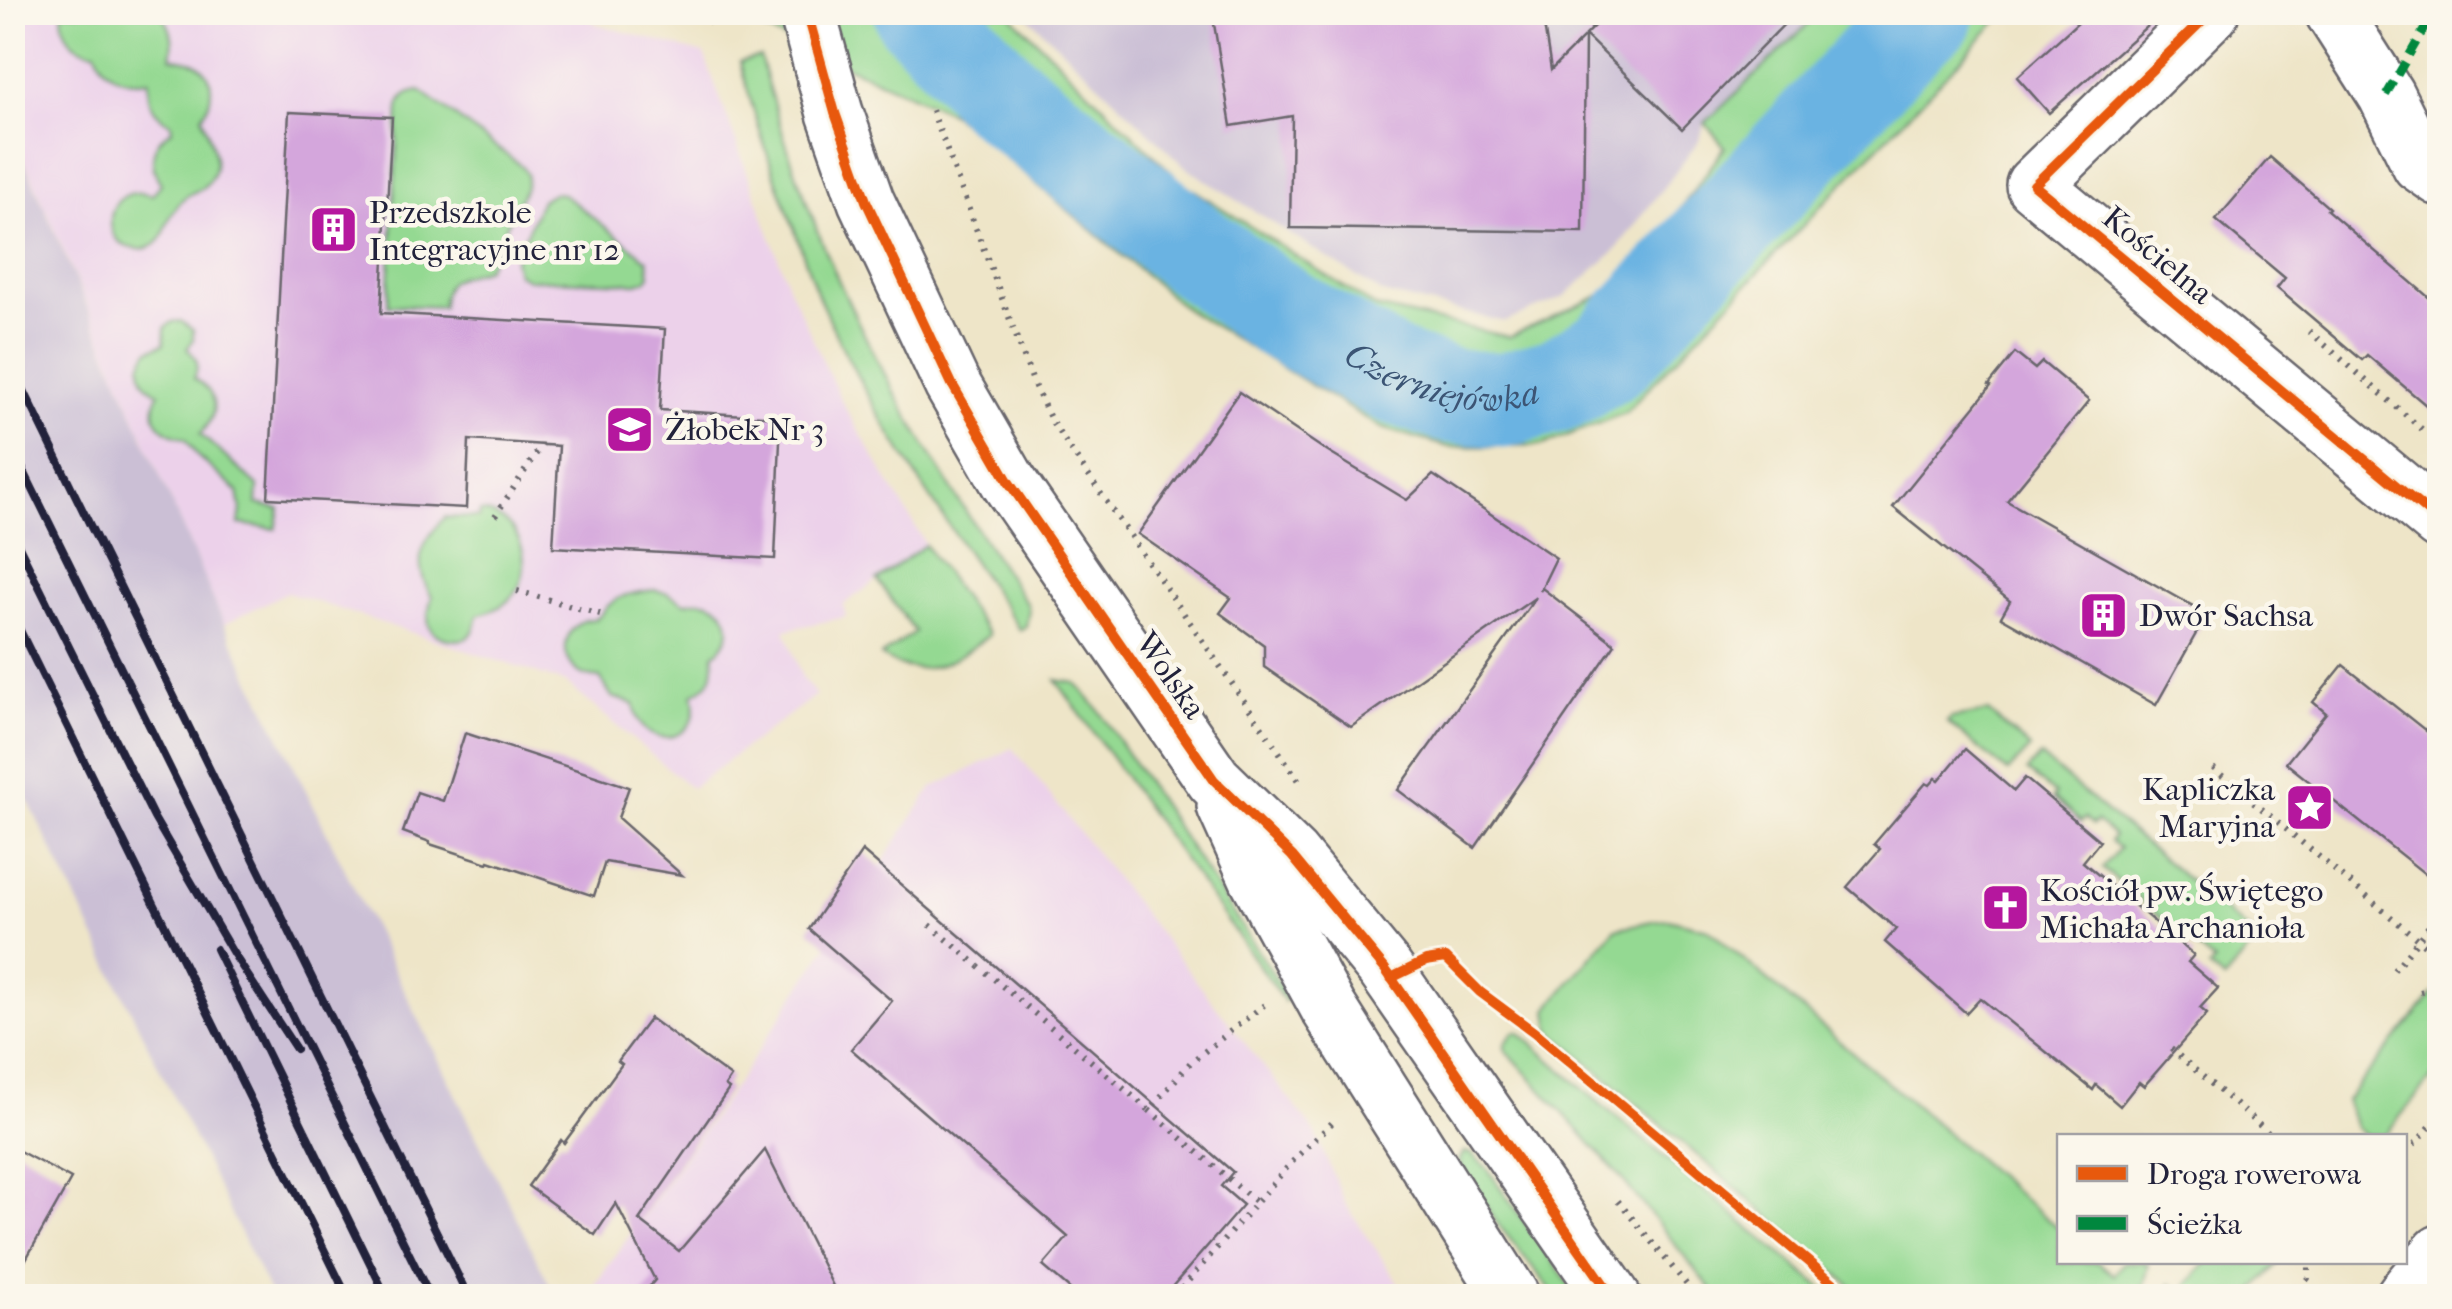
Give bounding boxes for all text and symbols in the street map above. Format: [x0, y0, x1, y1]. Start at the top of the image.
place label: Przedszkole Integracyjne nr 12 [369, 194, 620, 268]
street label: Kościelna [2095, 199, 2221, 313]
building icon: Przedszkole Integracyjne nr 12 [308, 204, 360, 256]
water label: Czerniejówka [1338, 333, 1544, 421]
school or university icon: Żłobek Nr 3 [604, 403, 656, 455]
place label: Żłobek Nr 3 [665, 411, 824, 448]
building icon: Dwór Sachsa [2078, 589, 2130, 641]
place label: Dwór Sachsa [2139, 597, 2314, 634]
street label: Wolska [1127, 624, 1214, 727]
place label: Kapliczka Maryjna [2142, 771, 2276, 845]
place icon: Kapliczka Maryjna [2284, 781, 2336, 833]
place label: Kościół pw. Świętego Michała Archanioła [2040, 872, 2323, 946]
church icon: Kościół pw. Świętego Michała Archanioła [1979, 882, 2031, 934]
legend [2057, 1134, 2407, 1264]
text: Droga rowerowa [2147, 1157, 2362, 1192]
text: Ścieżka [2147, 1207, 2243, 1242]

